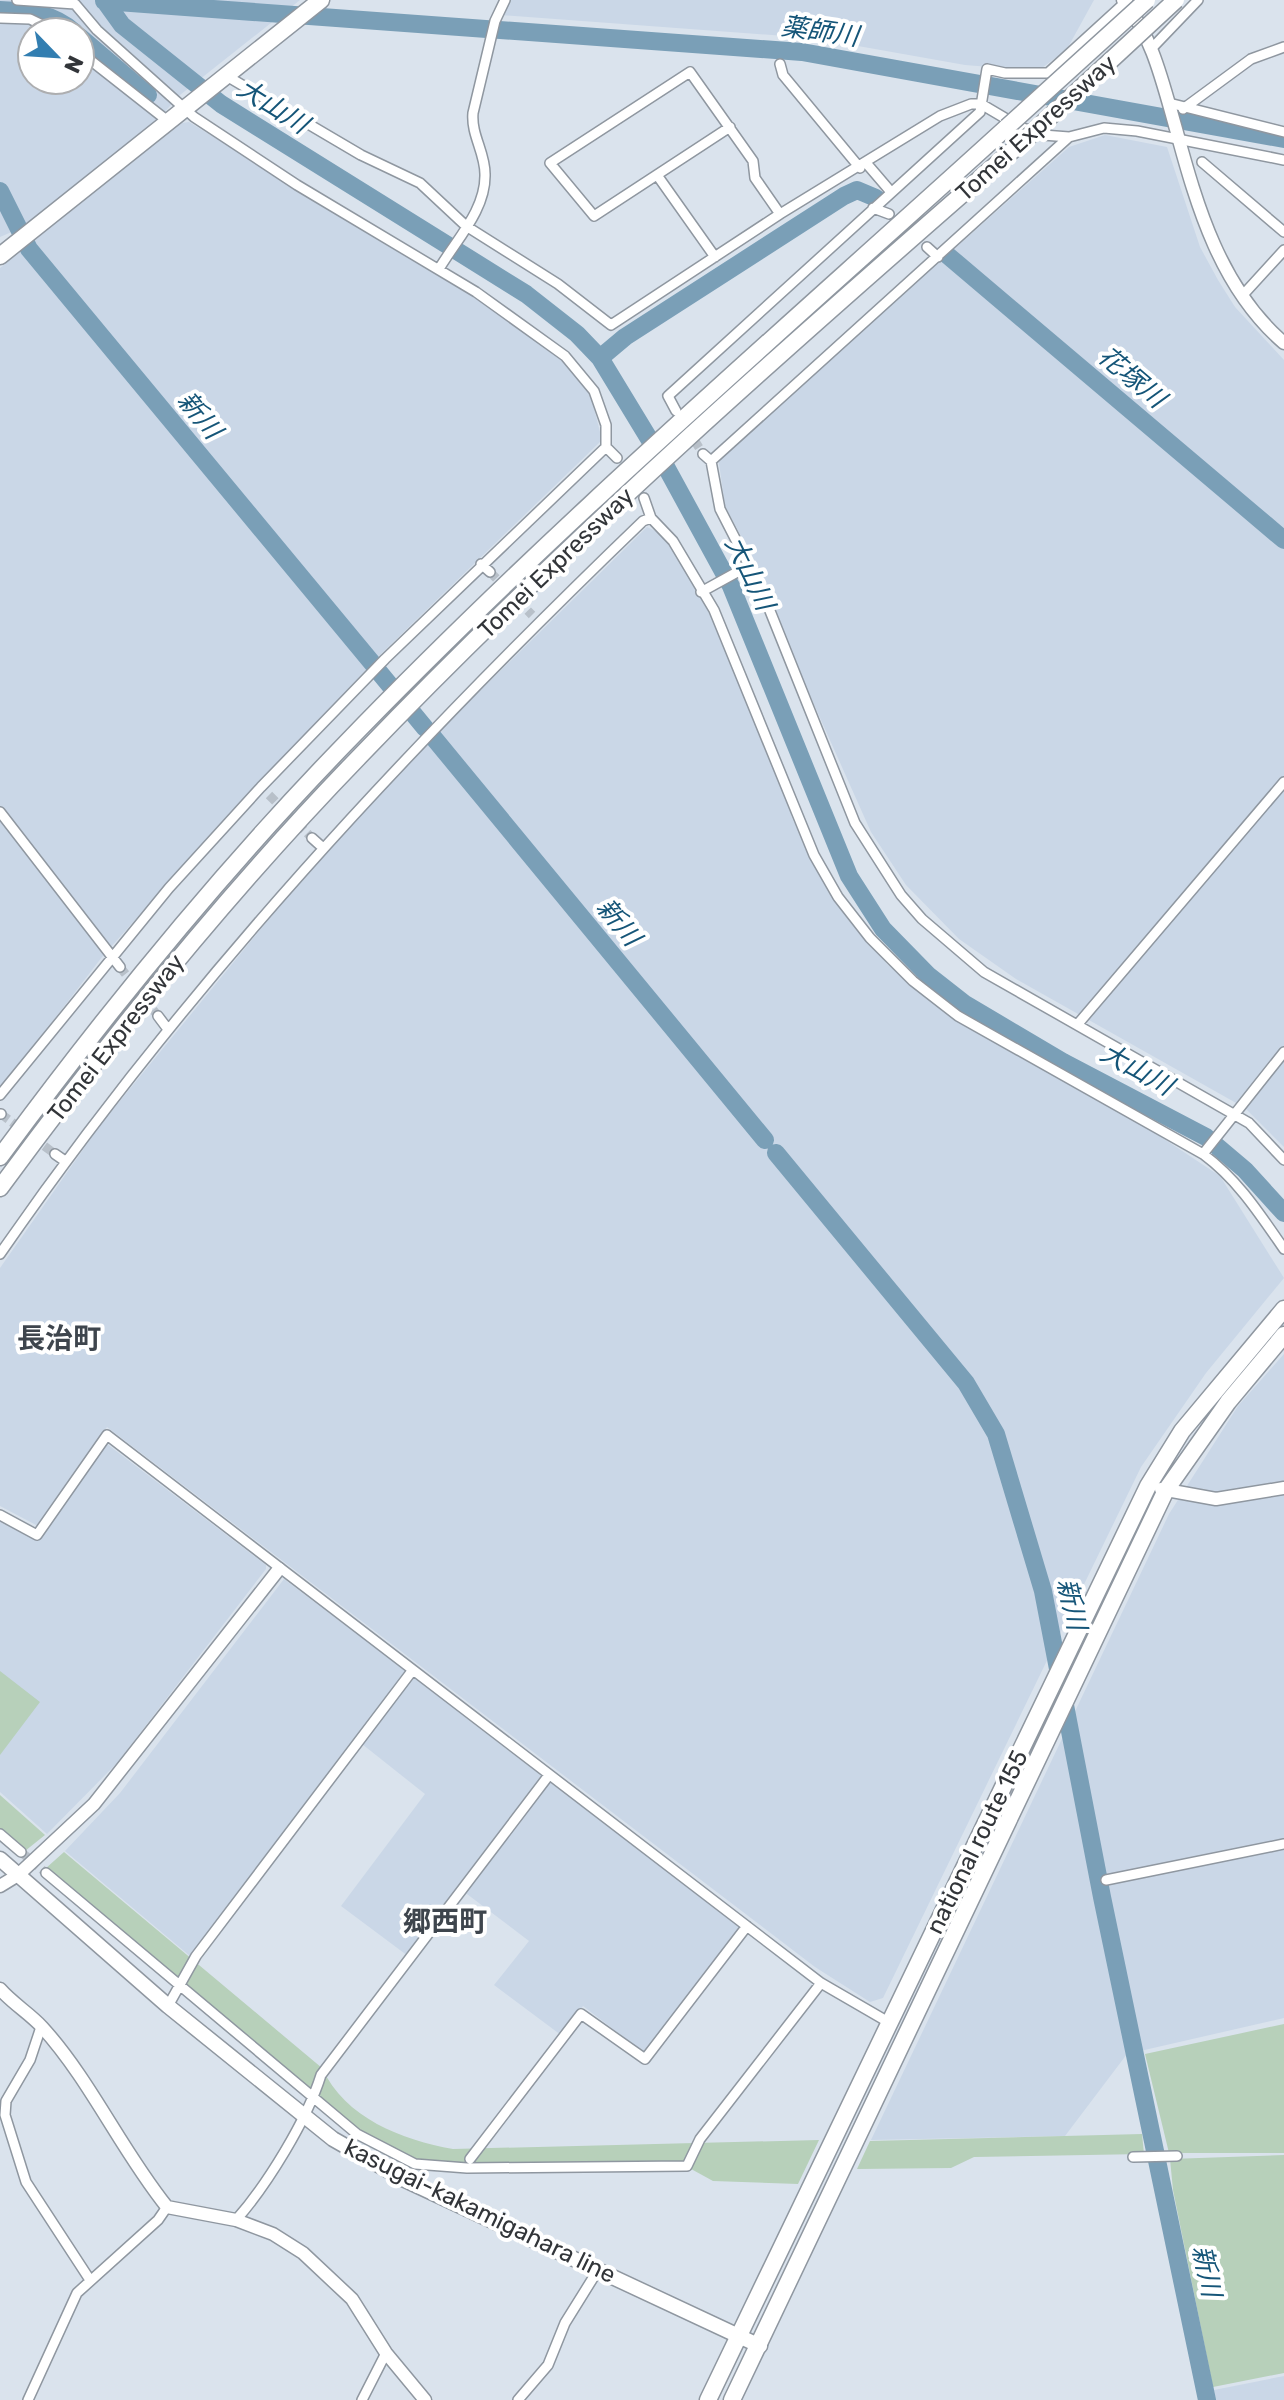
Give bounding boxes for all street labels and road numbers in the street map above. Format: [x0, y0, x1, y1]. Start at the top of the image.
street label: Tomei Expressway [950, 49, 1122, 207]
street label: Tomei Expressway [472, 482, 640, 644]
street label: Tomei Expressway [42, 949, 190, 1127]
street label: national route 155 [920, 1746, 1034, 1938]
street label: kasugai-kakamigahara line [340, 2133, 620, 2289]

